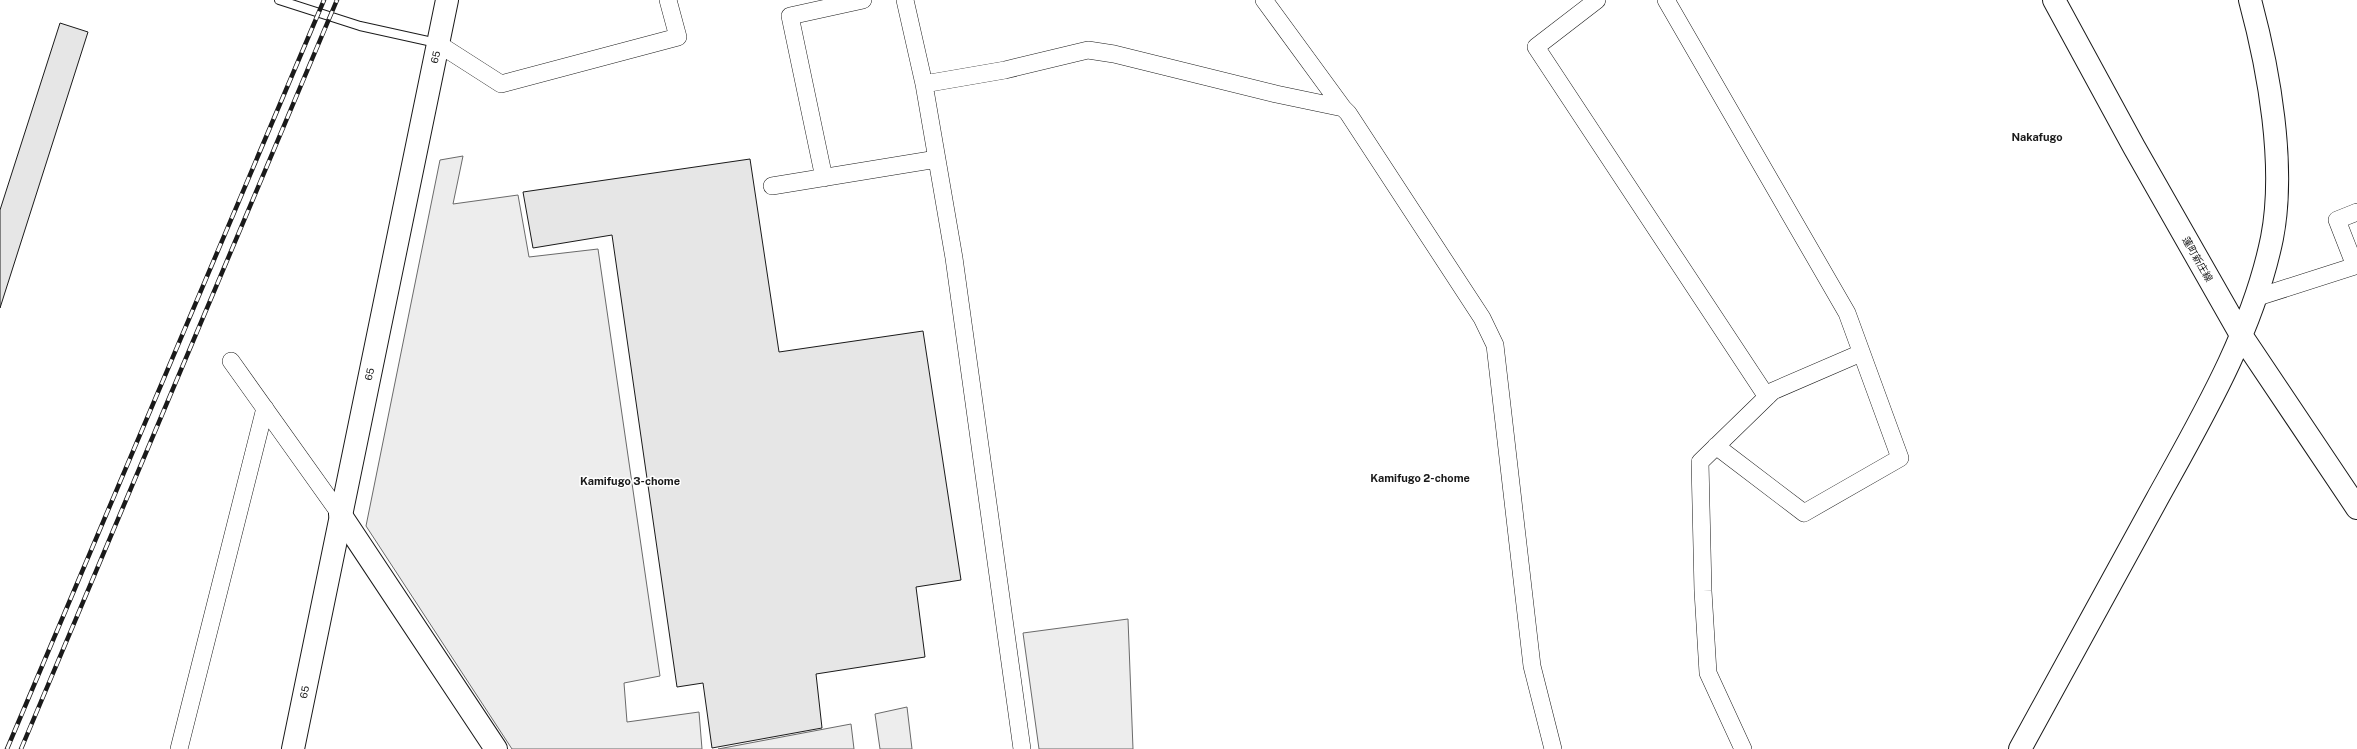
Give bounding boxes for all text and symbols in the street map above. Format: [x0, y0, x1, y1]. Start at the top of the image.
street label: 65 [428, 50, 442, 64]
district label: Nakafugo [2011, 131, 2063, 143]
street label: 蓮町新庄線 [2180, 234, 2216, 284]
street label: 65 [362, 367, 376, 381]
district label: Kamifugo 2-chome [1370, 472, 1470, 484]
district label: Kamifugo 3-chome [580, 475, 680, 487]
street label: 65 [297, 685, 311, 699]

